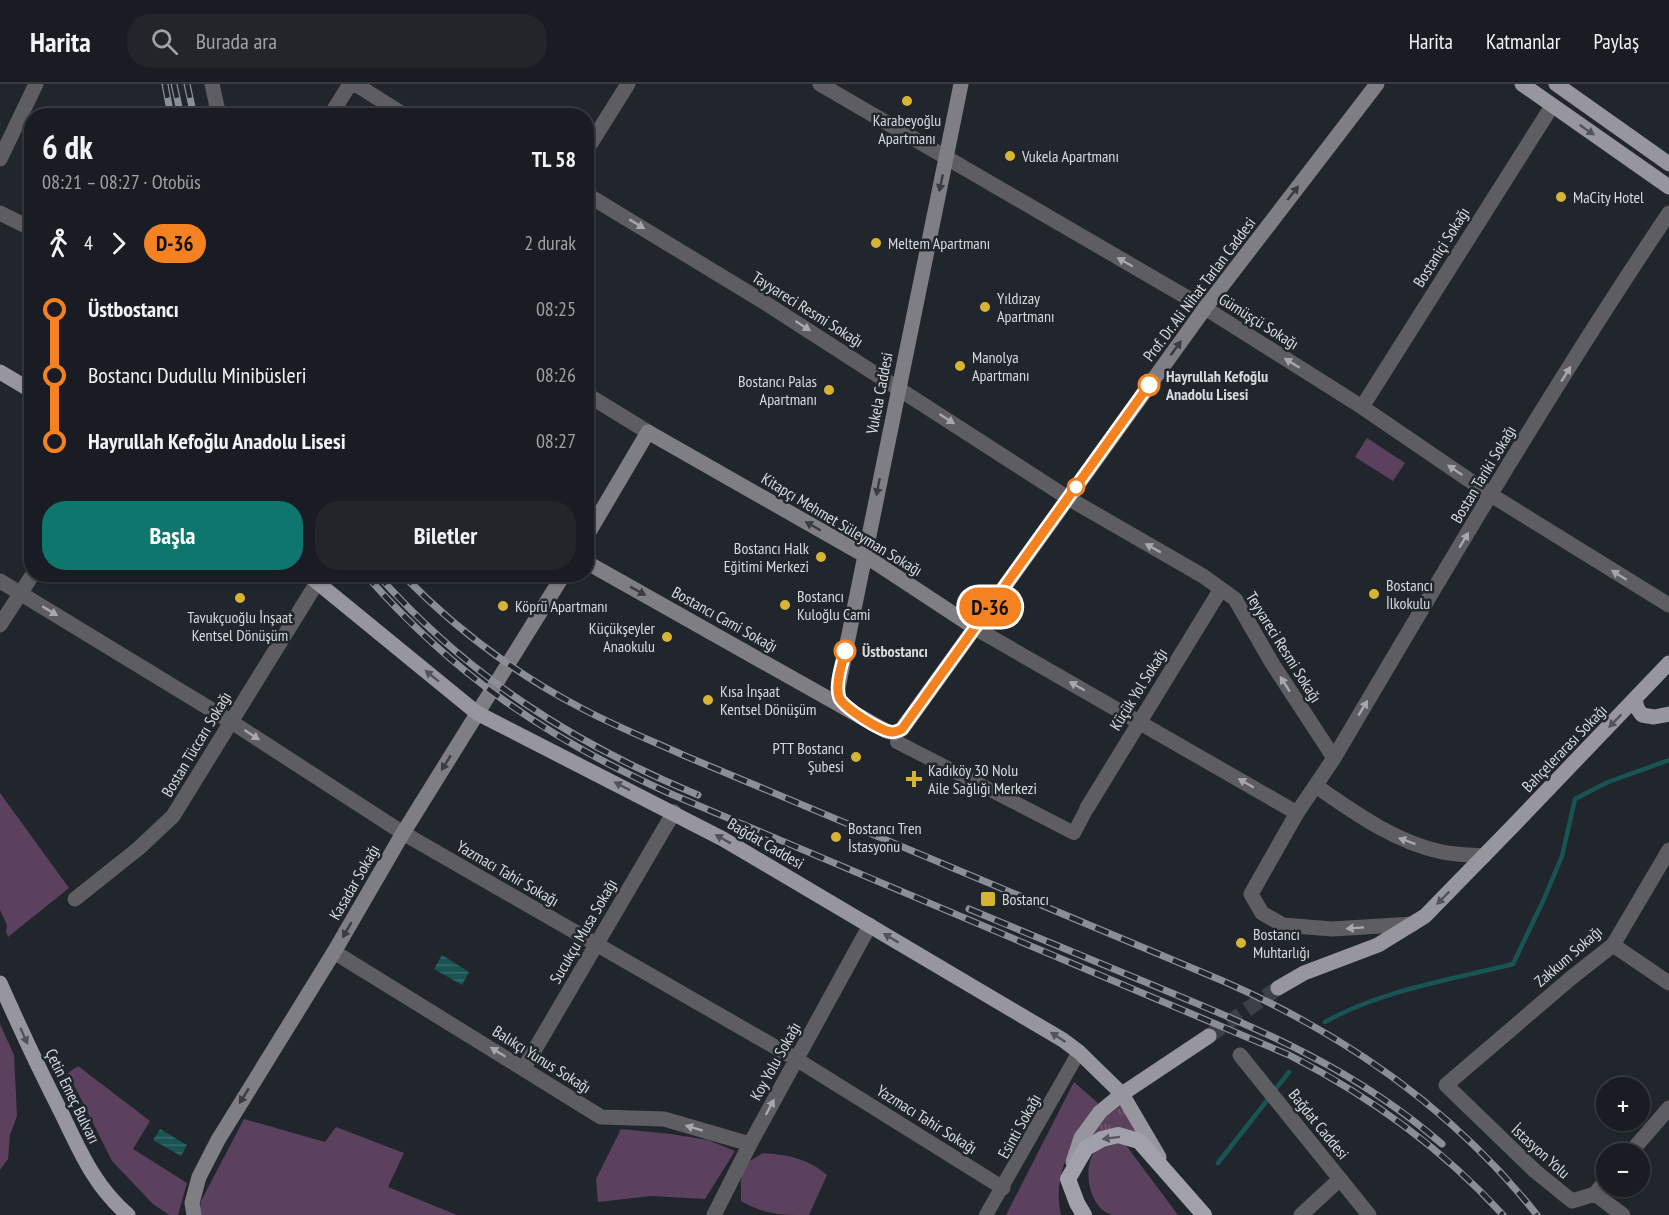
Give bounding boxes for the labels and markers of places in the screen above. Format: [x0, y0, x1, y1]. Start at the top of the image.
marker: Karabeyoğlu Apartmanı [900, 94, 914, 108]
place label: Karabeyoğlu Apartmanı [873, 110, 941, 148]
place label: Vukela Apartmanı [1021, 146, 1119, 166]
marker: Vukela Apartmanı [1003, 149, 1017, 163]
place label: MaCity Hotel [1573, 187, 1644, 207]
marker: MaCity Hotel [1554, 190, 1568, 204]
place label: Meltem Apartmanı [888, 233, 990, 253]
marker: Meltem Apartmanı [869, 236, 883, 250]
place label: Yıldızay Apartmanı [997, 288, 1054, 326]
marker: Yıldızay Apartmanı [978, 300, 992, 314]
place label: Manolya Apartmanı [972, 347, 1029, 385]
marker: Manolya Apartmanı [953, 359, 967, 373]
place label: Hayrullah Kefoğlu Anadolu Lisesi [1165, 366, 1268, 404]
place label: Bostancı Palas Apartmanı [738, 371, 817, 409]
marker: Hayrullah Kefoğlu Anadolu Lisesi [1138, 374, 1160, 396]
marker: Bostancı Palas Apartmanı [822, 383, 836, 397]
unlabelled marker [1067, 478, 1085, 496]
place label: Bostancı Halk Eğitimi Merkezi [724, 538, 810, 576]
marker: Bostancı Halk Eğitimi Merkezi [814, 550, 828, 564]
place label: Bostancı İlkokulu [1386, 575, 1433, 613]
place label: Bostancı Kuloğlu Cami [797, 586, 871, 624]
marker: Bostancı İlkokulu [1367, 587, 1381, 601]
marker: Tavukçuoğlu İnşaat Kentsel Dönüşüm [233, 591, 247, 605]
place label: Köprü Apartmanı [515, 596, 608, 616]
marker: Bostancı Kuloğlu Cami [778, 598, 792, 612]
marker: Köprü Apartmanı [496, 599, 510, 613]
place label: Tavukçuoğlu İnşaat Kentsel Dönüşüm [187, 607, 293, 645]
place label: Küçükşeyler Anaokulu [589, 618, 656, 656]
marker: Küçükşeyler Anaokulu [660, 630, 674, 644]
marker: Üstbostancı [834, 640, 856, 662]
place label: Üstbostancı [862, 641, 928, 661]
place label: Kısa İnşaat Kentsel Dönüşüm [720, 681, 816, 719]
marker: Kısa İnşaat Kentsel Dönüşüm [701, 693, 715, 707]
place label: PTT Bostancı Şubesi [773, 738, 844, 776]
marker: PTT Bostancı Şubesi [849, 750, 863, 764]
place label: Kadıköy 30 Nolu Aile Sağlığı Merkezi [928, 760, 1037, 798]
marker: Kadıköy 30 Nolu Aile Sağlığı Merkezi [905, 770, 923, 788]
place label: Bostancı Tren İstasyonu [848, 818, 922, 856]
marker: Bostancı Tren İstasyonu [829, 830, 843, 844]
place label: Bostancı [1002, 889, 1049, 909]
marker: Bostancı [979, 890, 997, 908]
place label: Bostancı Muhtarlığı [1253, 924, 1310, 962]
marker: Bostancı Muhtarlığı [1234, 936, 1248, 950]

